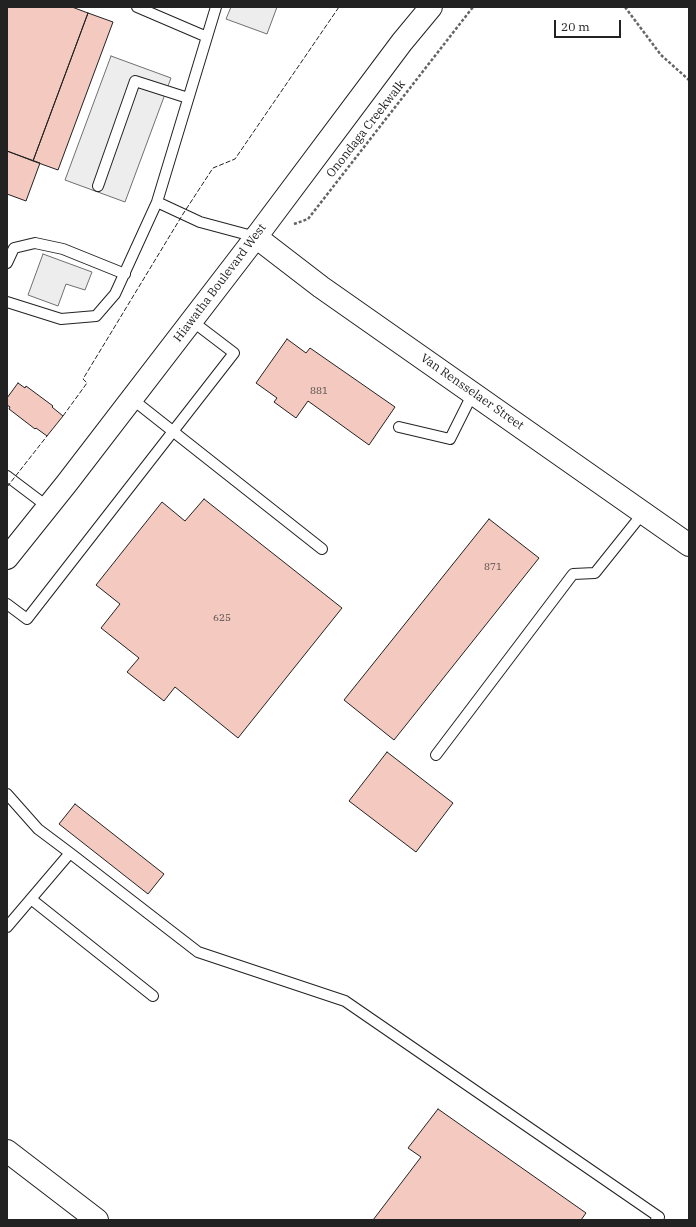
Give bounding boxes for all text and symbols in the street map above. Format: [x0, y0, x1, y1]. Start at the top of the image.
scale bar [556, 12, 623, 38]
text: 20 m [561, 19, 590, 34]
street label: Onondaga Creekwalk [324, 77, 408, 181]
street label: Hiawatha Boulevard West [171, 221, 269, 345]
street label: Van Rensselaer Street [418, 351, 526, 433]
house number: 881 [310, 385, 328, 397]
house number: 871 [484, 561, 502, 573]
house number: 625 [213, 612, 231, 624]

